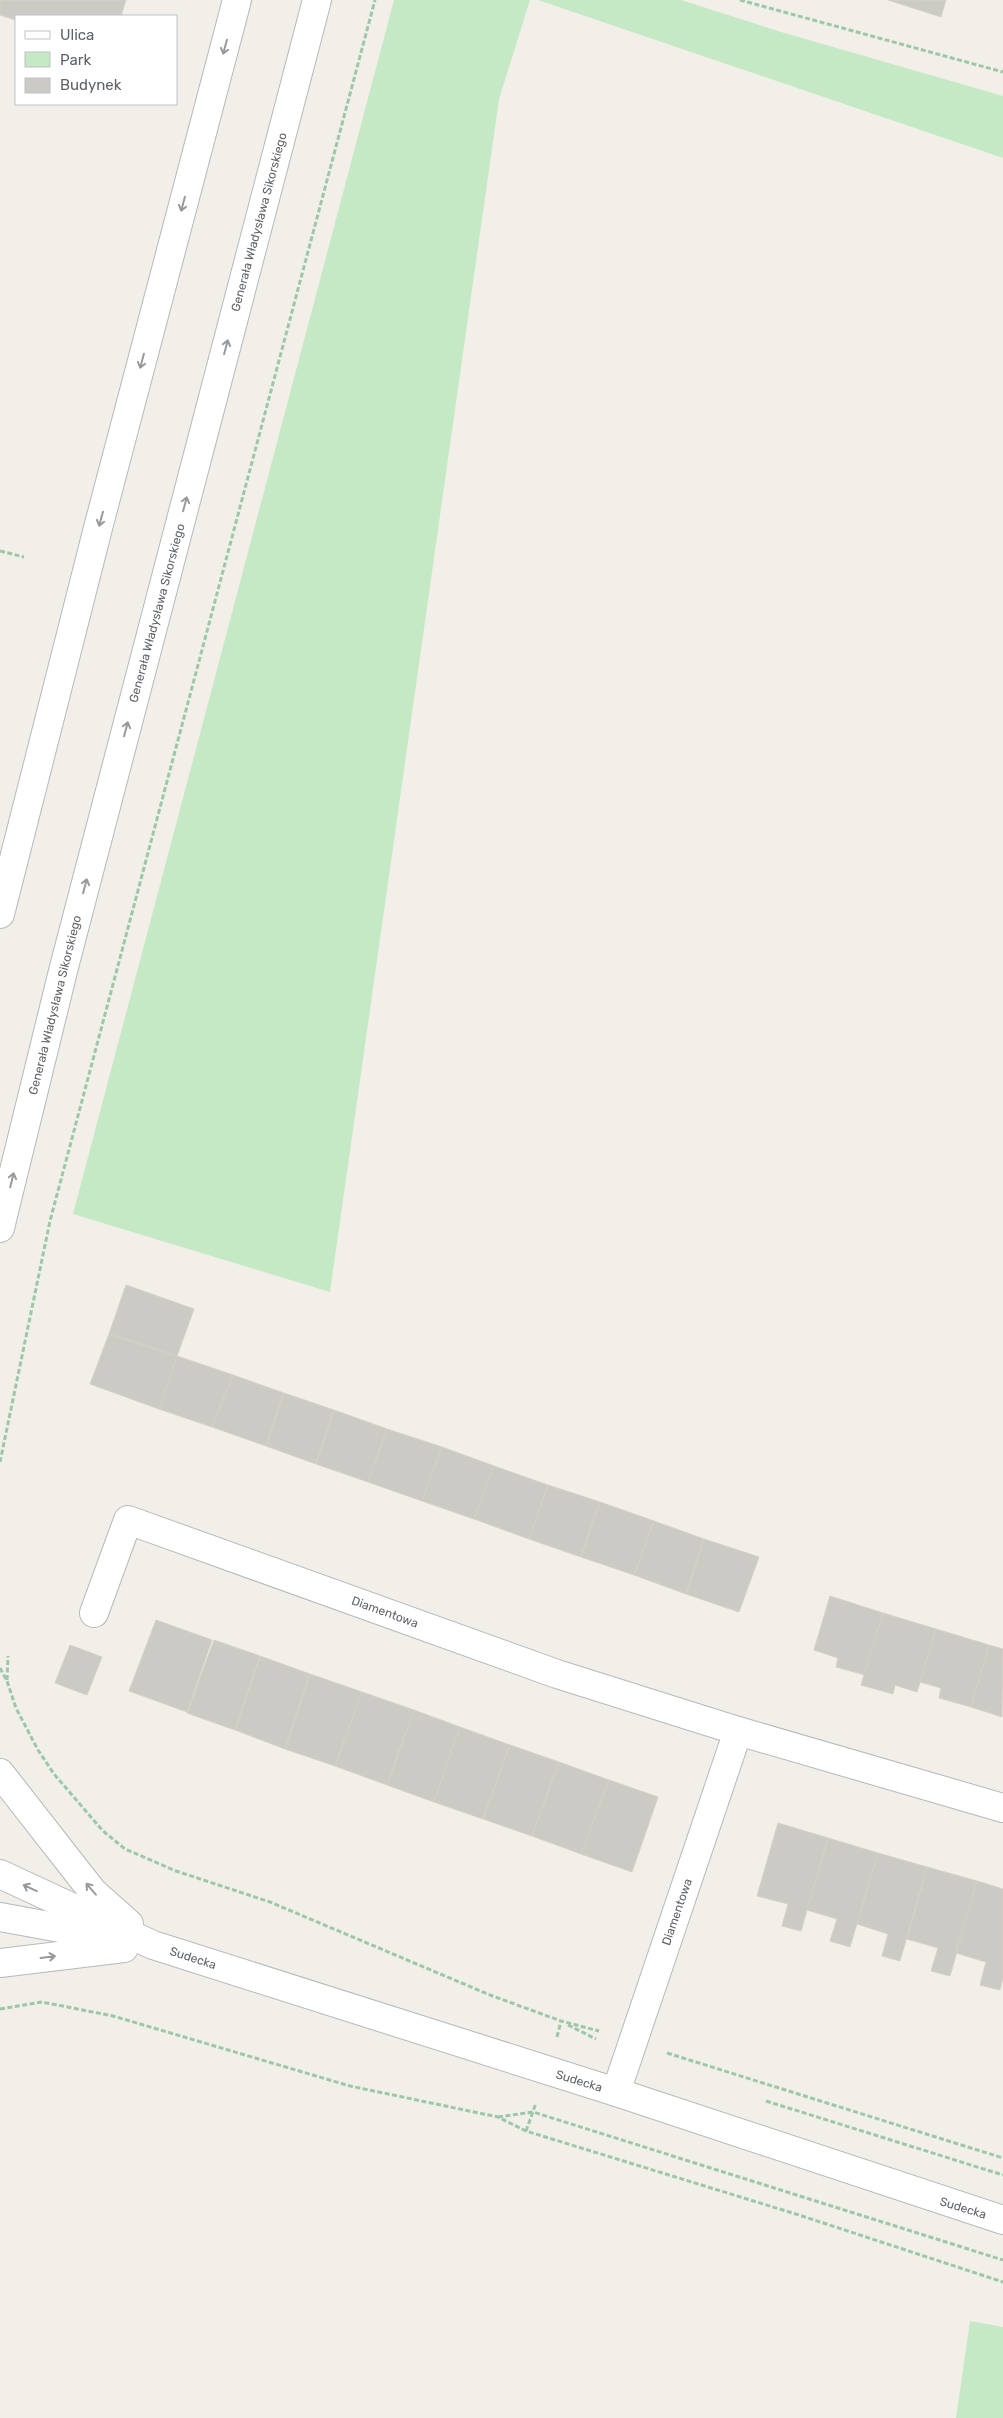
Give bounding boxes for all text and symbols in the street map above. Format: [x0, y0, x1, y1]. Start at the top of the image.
legend [15, 15, 178, 105]
text: Ulica [60, 26, 94, 44]
one-way arrow [220, 39, 229, 55]
text: Park [60, 51, 91, 69]
text: Budynek [60, 76, 122, 94]
street label: Generała Władysława Sikorskiego [228, 131, 290, 313]
one-way arrow [178, 196, 188, 212]
one-way arrow [222, 339, 232, 355]
one-way arrow [137, 353, 146, 369]
one-way arrow [181, 497, 190, 513]
one-way arrow [95, 510, 105, 526]
street label: Generała Władysława Sikorskiego [126, 522, 188, 704]
one-way arrow [122, 721, 131, 737]
one-way arrow [81, 879, 90, 895]
street label: Generała Władysława Sikorskiego [26, 914, 84, 1096]
one-way arrow [8, 1173, 17, 1189]
street label: Diamentowa [350, 1593, 420, 1631]
street label: Diamentowa [659, 1877, 695, 1947]
one-way arrow [22, 1882, 37, 1892]
one-way arrow [85, 1883, 97, 1896]
street label: Sudecka [168, 1944, 218, 1972]
one-way arrow [40, 1952, 56, 1962]
street label: Sudecka [554, 2067, 604, 2095]
street label: Sudecka [938, 2194, 988, 2222]

